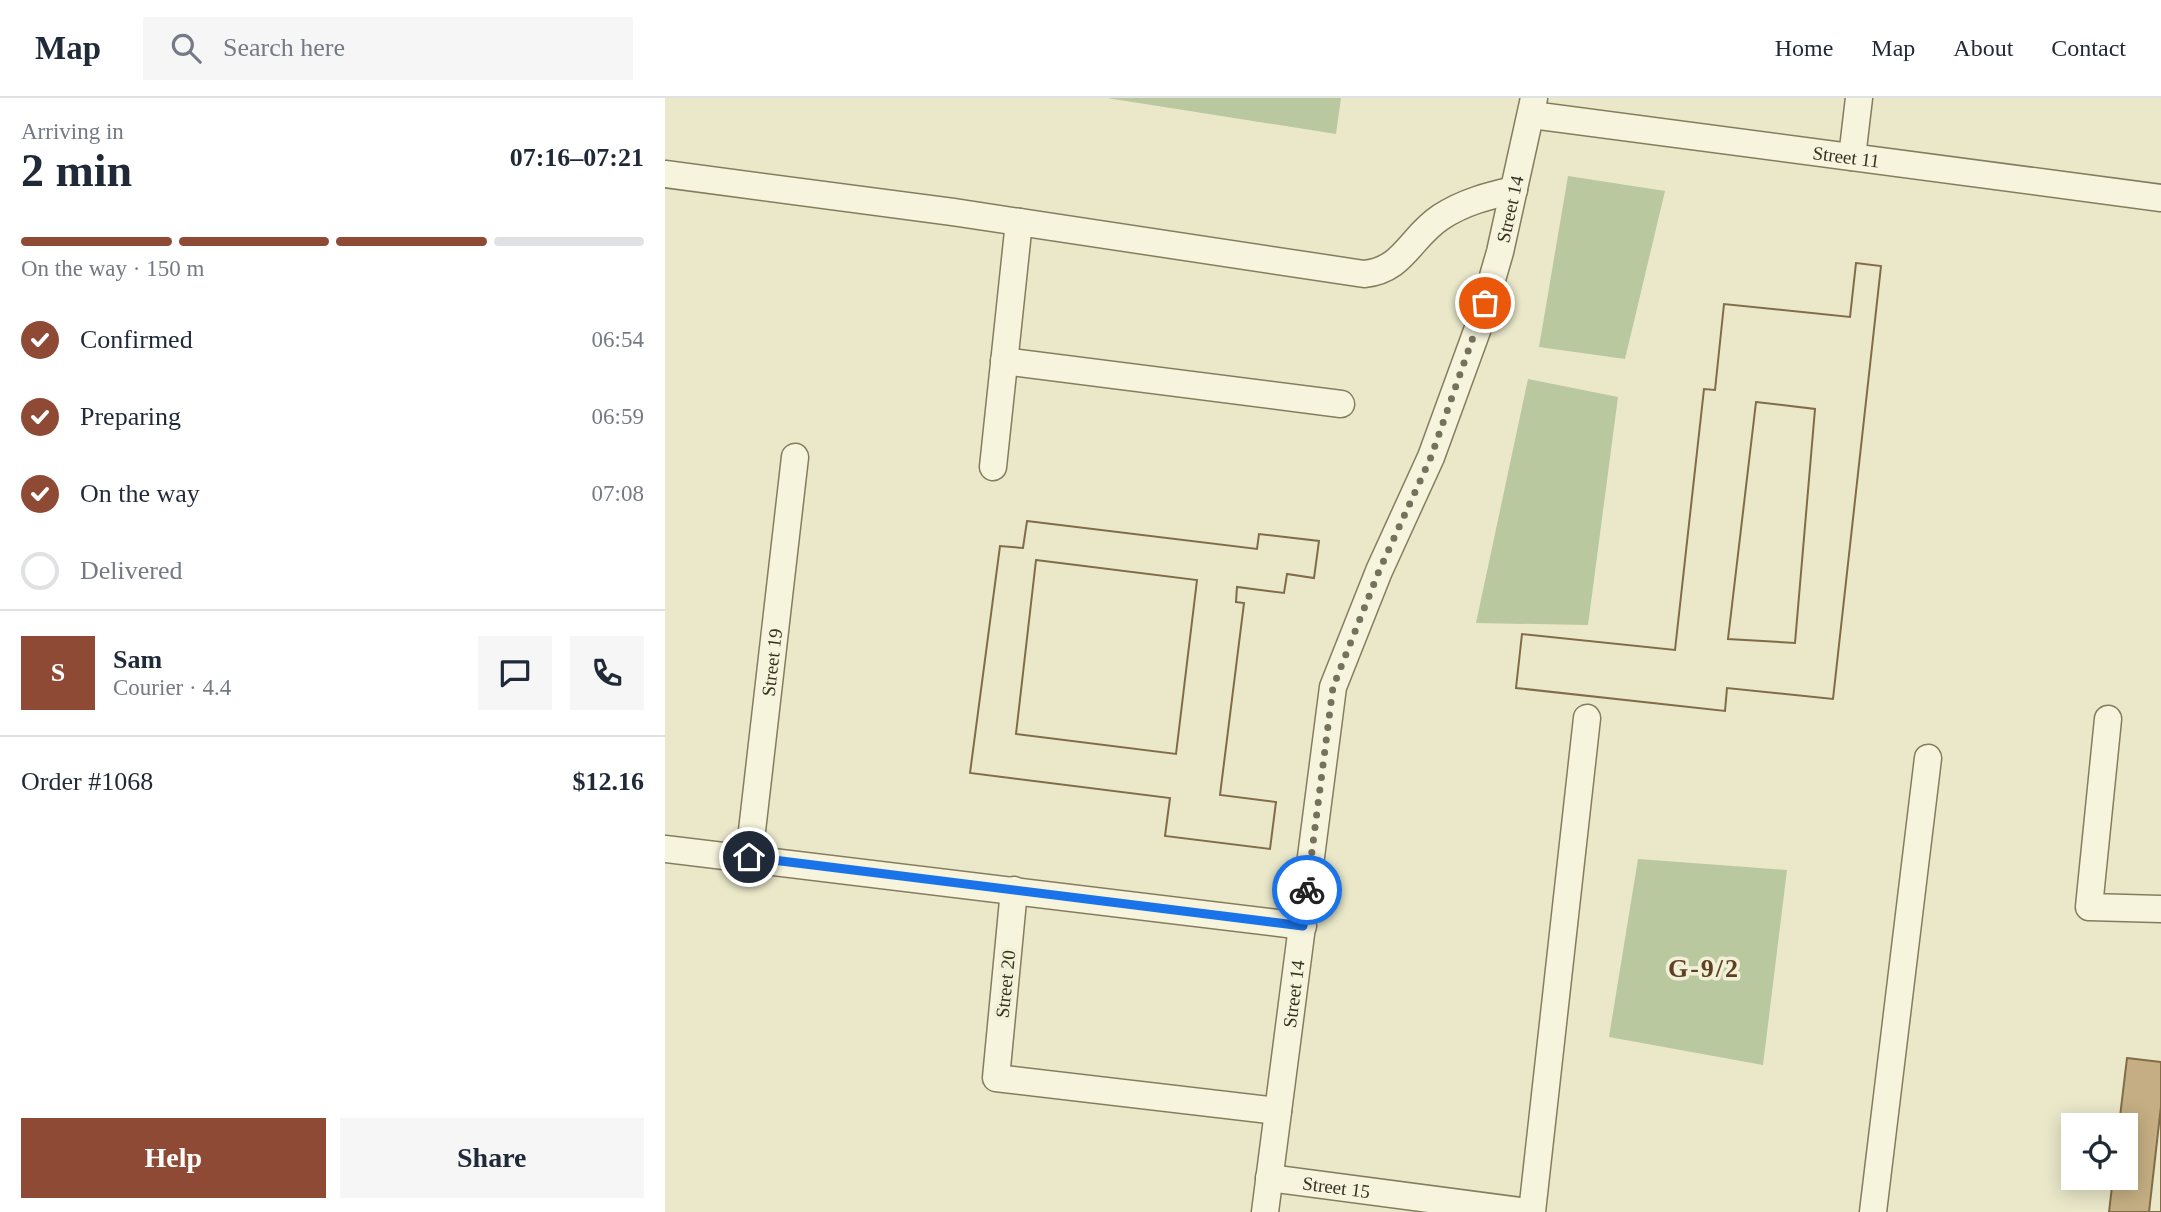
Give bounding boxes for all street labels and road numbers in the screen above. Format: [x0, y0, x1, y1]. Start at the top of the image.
street label: Street 11 [1811, 142, 1881, 172]
street label: Street 14 [1492, 173, 1528, 245]
street label: Street 19 [758, 627, 786, 697]
street label: Street 20 [991, 949, 1019, 1019]
street label: Street 14 [1279, 958, 1309, 1029]
street label: Street 15 [1301, 1173, 1371, 1202]

